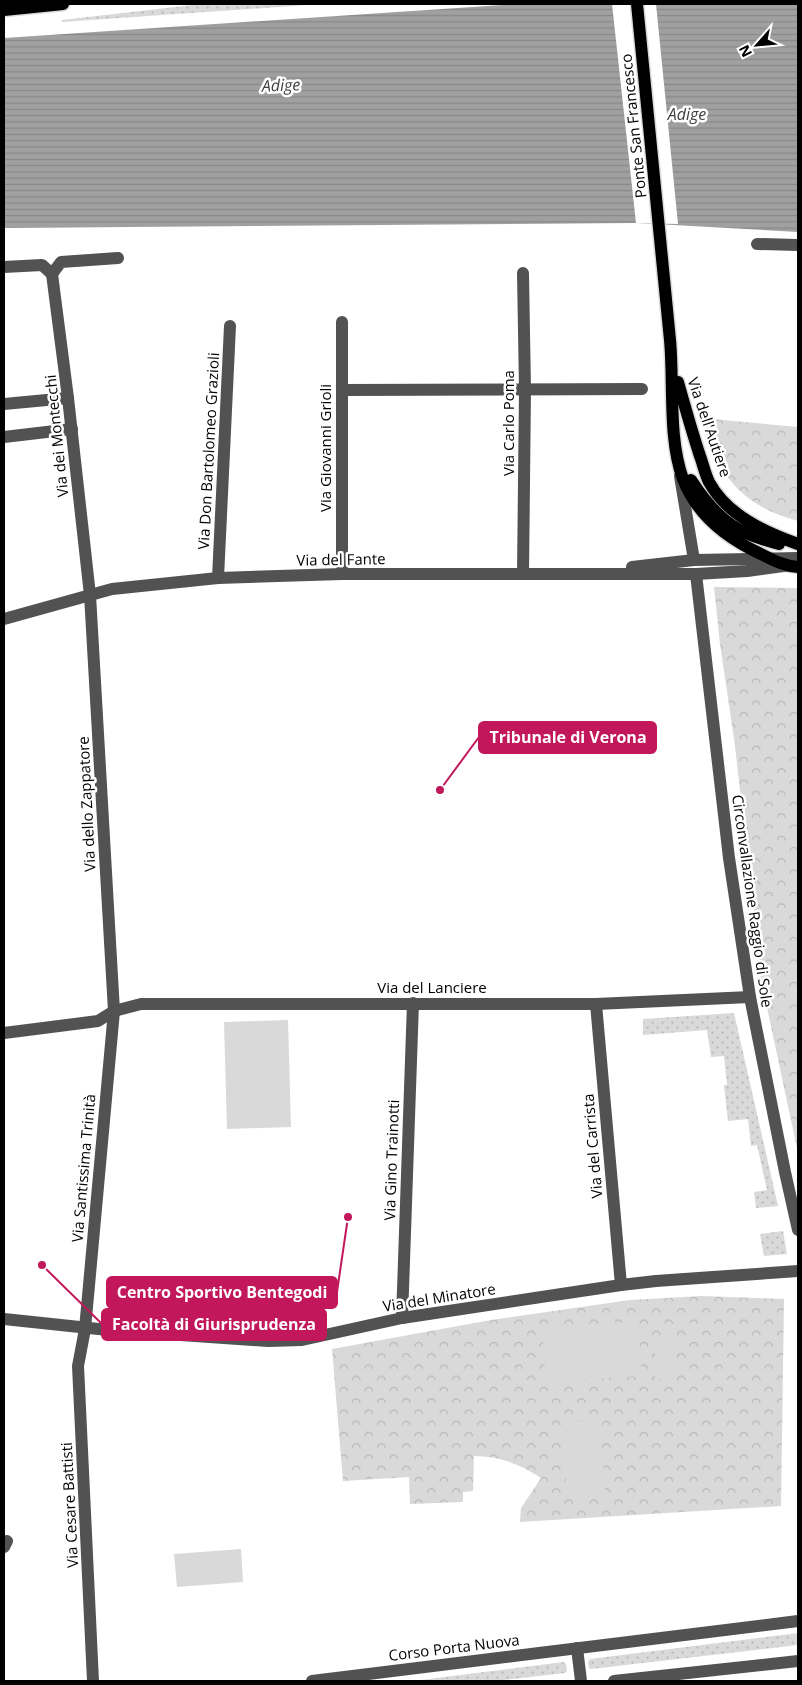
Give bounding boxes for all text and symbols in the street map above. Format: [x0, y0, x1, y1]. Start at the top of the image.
north arrow [732, 20, 782, 70]
text: N [734, 42, 756, 61]
street label: Ponte San Francesco [615, 53, 651, 199]
water label: Adige [260, 73, 301, 97]
water label: Adige [667, 103, 706, 125]
street label: Via Don Bartolomeo Grazioli [193, 352, 223, 550]
street label: Via Carlo Poma [498, 370, 518, 476]
street label: Via dei Montecchi [40, 374, 72, 498]
street label: Via dell'Autiere [684, 374, 736, 480]
street label: Via Giovanni Grioli [315, 384, 335, 512]
street label: Via del Fante [296, 548, 386, 570]
callout: Tribunale di Verona [479, 722, 656, 753]
text: Tribunale di Verona [489, 726, 647, 748]
street label: Via dello Zappatore [72, 736, 100, 872]
street label: Circonvallazione Raggio di Sole [728, 793, 778, 1009]
street label: Via del Lanciere [377, 977, 487, 997]
street label: Via Santissima Trinità [67, 1093, 99, 1243]
street label: Via del Carrista [577, 1093, 607, 1199]
street label: Via Gino Trainotti [379, 1099, 403, 1221]
callout: Centro Sportivo Bentegodi [107, 1277, 337, 1308]
street label: Via del Minatore [381, 1278, 497, 1316]
text: Centro Sportivo Bentegodi [117, 1281, 327, 1303]
callout: Facoltà di Giurisprudenza [102, 1309, 326, 1340]
text: Facoltà di Giurisprudenza [112, 1313, 316, 1335]
street label: Via Cesare Battisti [56, 1442, 82, 1568]
street label: Corso Porta Nuova [387, 1629, 521, 1665]

